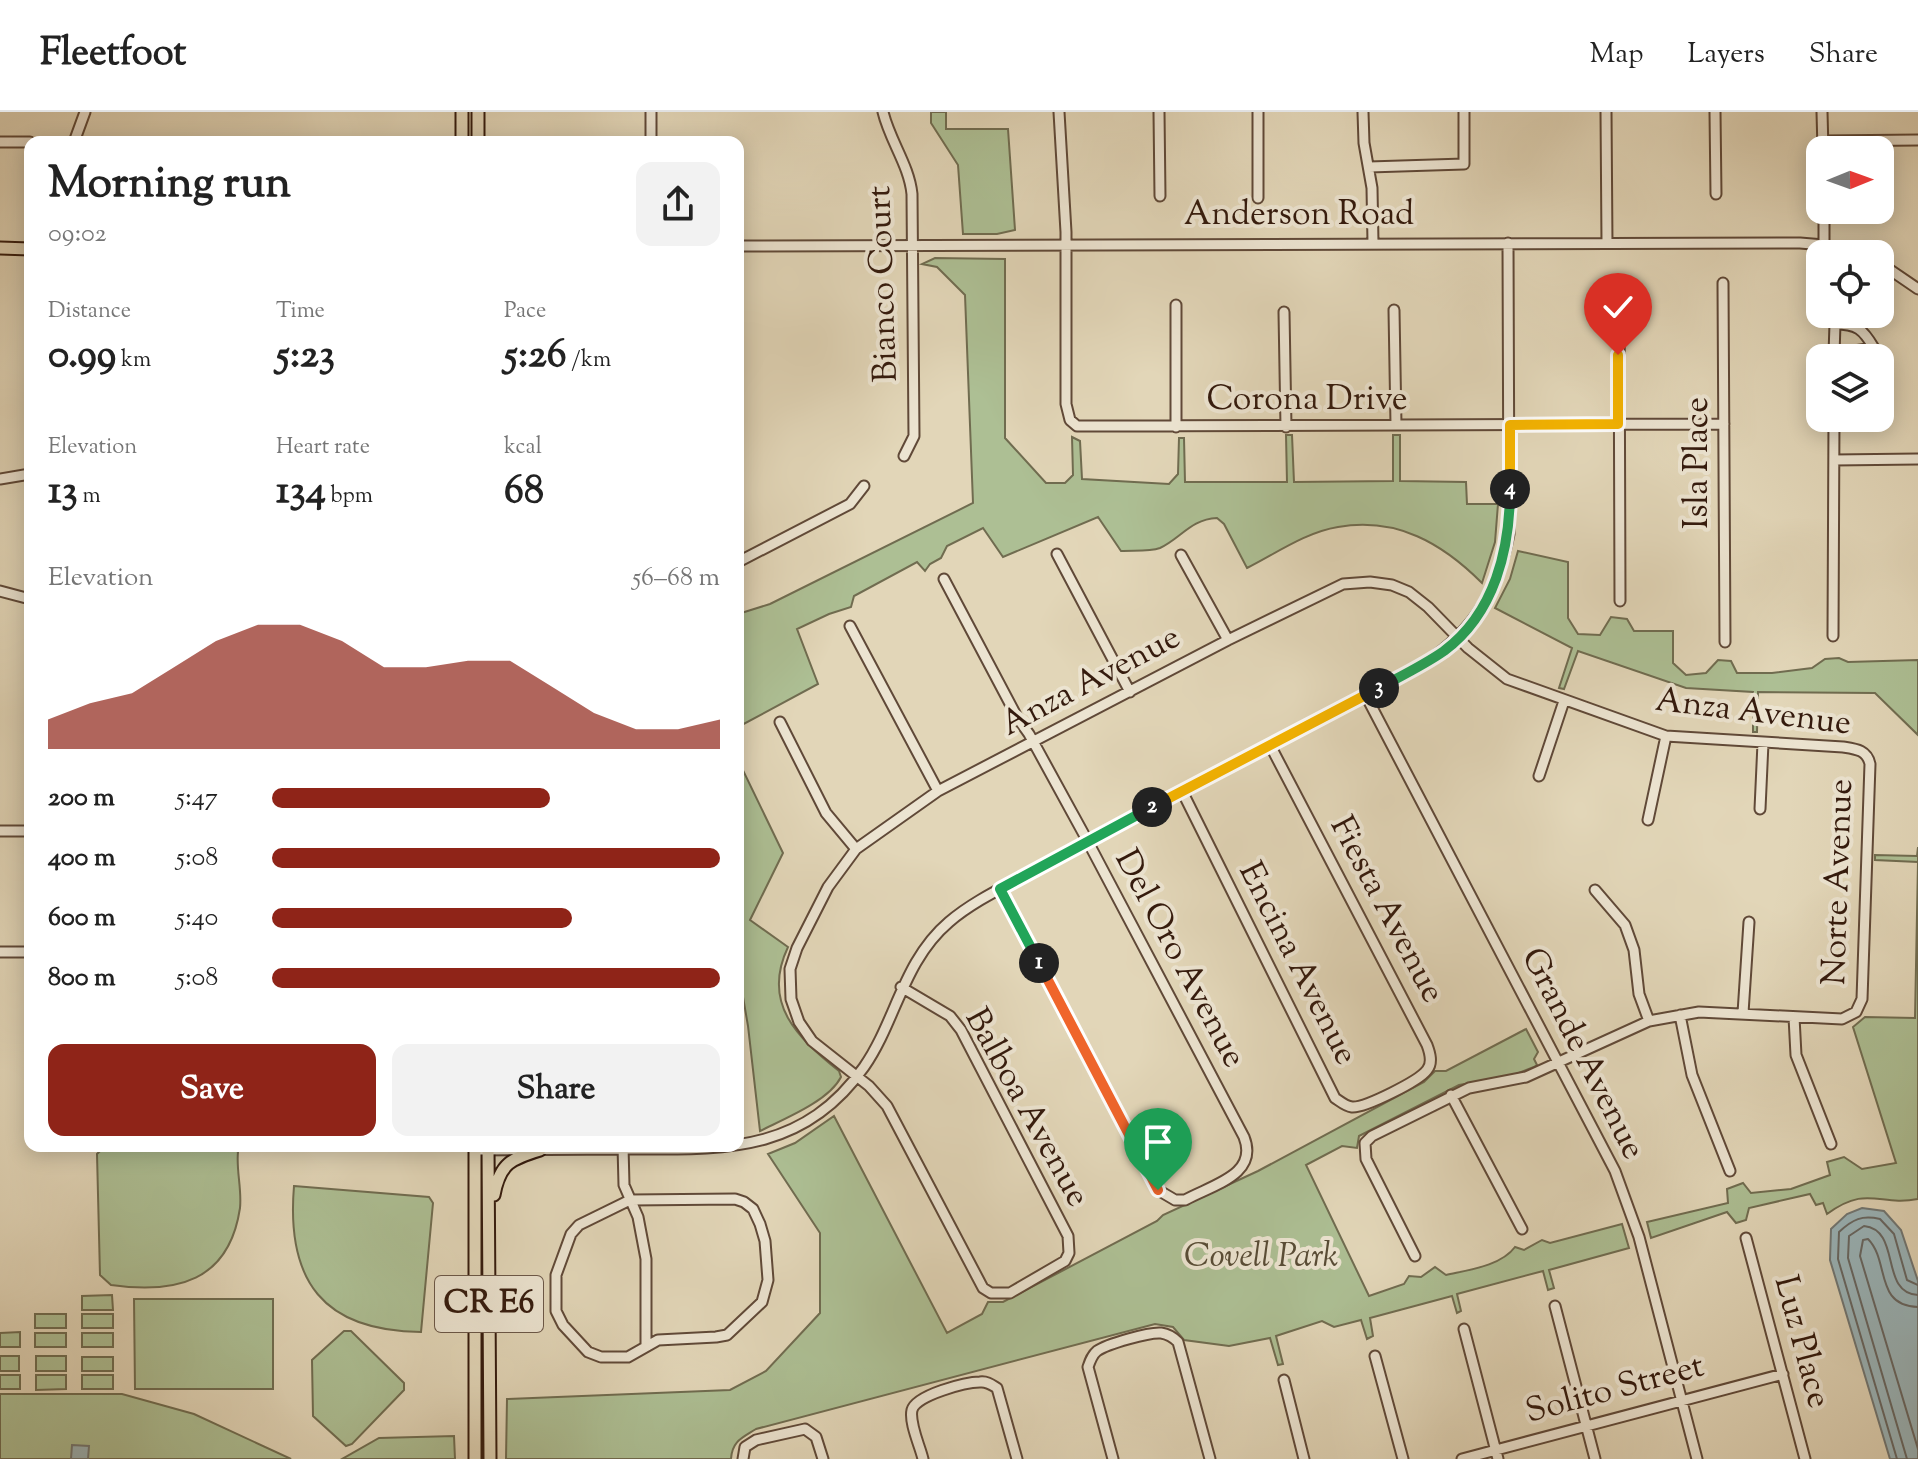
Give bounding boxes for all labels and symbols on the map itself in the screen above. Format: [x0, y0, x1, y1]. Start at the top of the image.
north arrow [1806, 136, 1894, 224]
street label: Bianco Court [856, 184, 912, 383]
street label: Anderson Road [1184, 191, 1414, 240]
pin [1584, 273, 1652, 355]
street label: Corona Drive [1206, 376, 1408, 425]
street label: Isla Place [1674, 397, 1723, 529]
pin: 4 [1490, 469, 1530, 509]
street label: Anza Avenue [992, 614, 1190, 750]
pin: 3 [1359, 668, 1399, 708]
street label: Anza Avenue [1652, 677, 1854, 749]
street label: Norte Avenue [1811, 778, 1867, 986]
pin: 2 [1132, 787, 1172, 827]
street label: Fiesta Avenue [1316, 808, 1456, 1012]
street label: Del Oro Avenue [1101, 841, 1257, 1077]
street label: Encina Avenue [1225, 854, 1369, 1074]
street label: Grande Avenue [1508, 940, 1656, 1168]
pin: 1 [1019, 943, 1059, 983]
street label: Balboa Avenue [951, 1000, 1101, 1216]
pin [1124, 1108, 1192, 1190]
park label: Covell Park [1184, 1233, 1338, 1282]
street label: Luz Place [1760, 1270, 1842, 1414]
road number: CR E6 [435, 1276, 543, 1332]
street label: Solito Street [1520, 1343, 1710, 1437]

